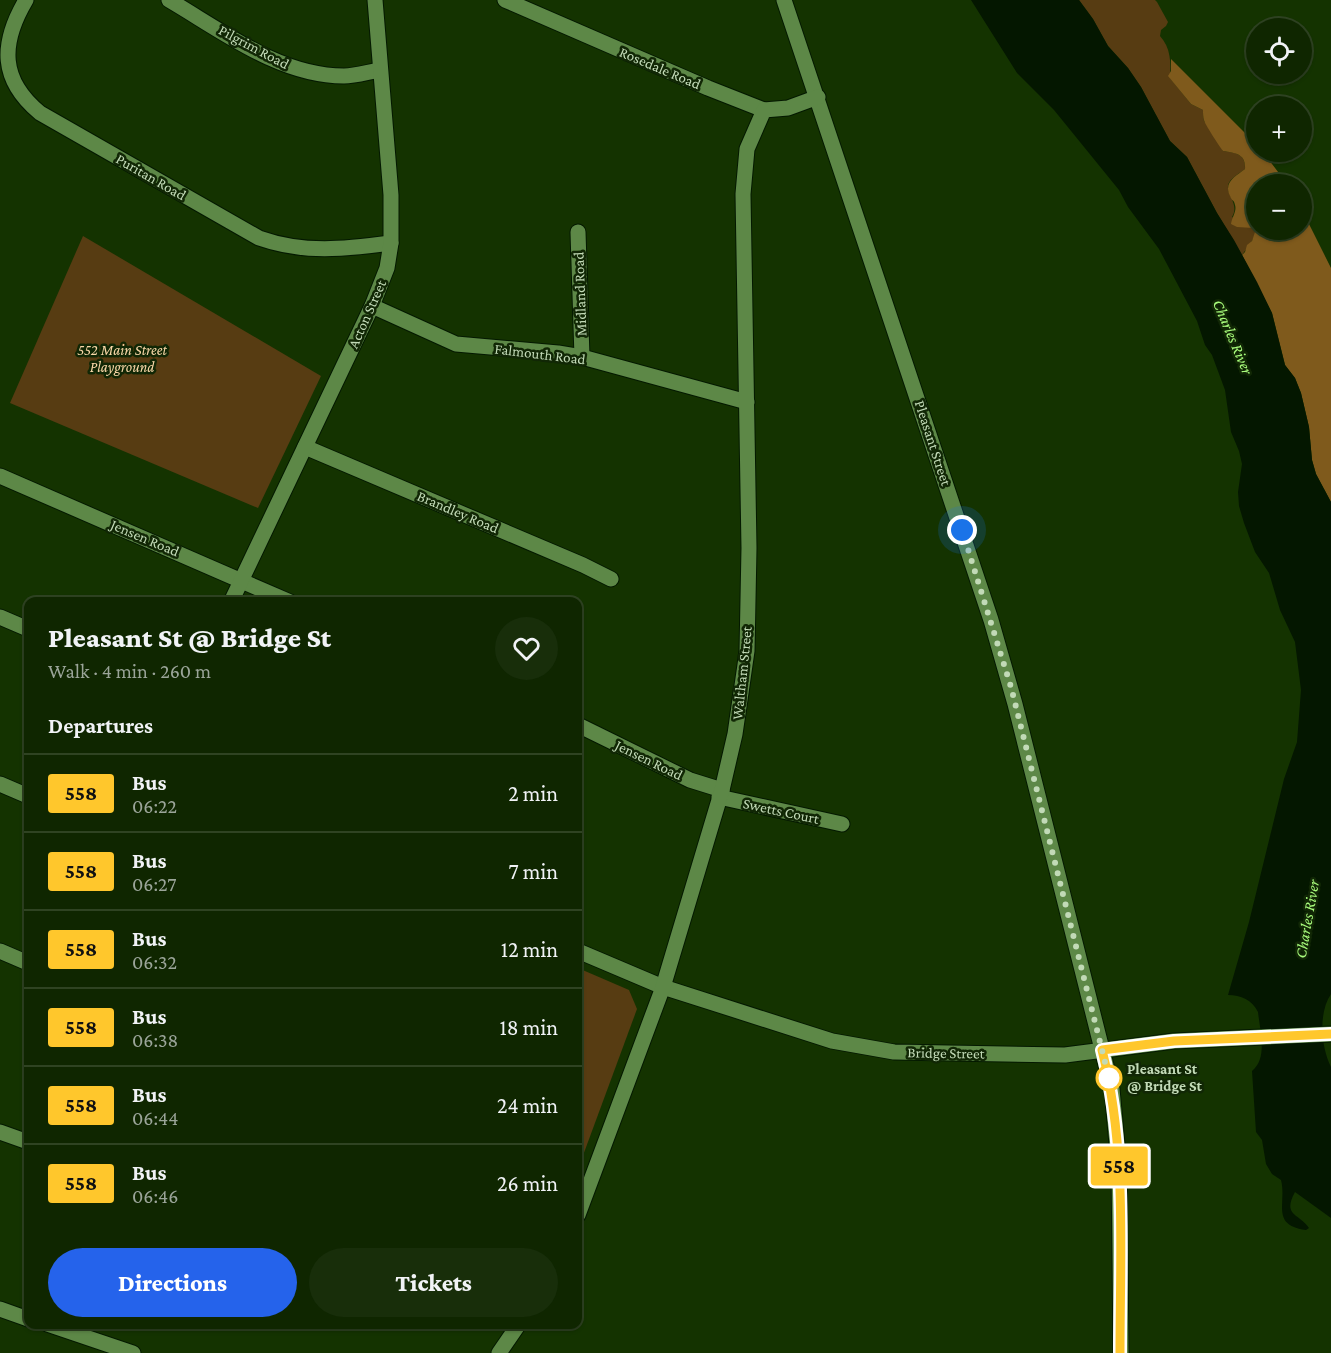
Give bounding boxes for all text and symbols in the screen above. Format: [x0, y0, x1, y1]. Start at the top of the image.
map controls [1246, 18, 1312, 240]
button: locate [1246, 18, 1312, 84]
street label: Pilgrim Road [216, 22, 292, 73]
street label: Rosedale Road [617, 44, 703, 92]
button: + [1246, 96, 1312, 162]
street label: Puritan Road [113, 151, 189, 203]
button: − [1246, 174, 1312, 240]
street label: Midland Road [571, 251, 589, 336]
street label: Acton Street [345, 276, 390, 351]
water label: Charles River [1210, 297, 1256, 377]
street label: Falmouth Road [494, 340, 587, 368]
park label: 552 Main Street Playground [77, 342, 167, 376]
street label: Pleasant Street [912, 398, 955, 489]
street label: Brandley Road [415, 488, 501, 537]
your location [947, 515, 977, 545]
street label: Jensen Road [106, 516, 182, 561]
button: heart [495, 617, 558, 680]
text: Pleasant St @ Bridge St [48, 622, 331, 653]
street label: Waltham Street [729, 624, 755, 721]
text: Walk · 4 min · 260 m [48, 660, 211, 682]
text: Departures [48, 713, 153, 738]
street label: Jensen Road [611, 736, 685, 784]
text: Bus [132, 770, 166, 795]
text: 558 [65, 781, 97, 805]
text: 2 min [508, 781, 558, 806]
text: 06:22 [132, 795, 177, 817]
street label: Swetts Court [742, 795, 821, 827]
text: Bus [132, 848, 166, 873]
text: 558 [65, 859, 97, 883]
text: 7 min [508, 859, 558, 884]
text: 06:27 [132, 873, 177, 895]
water label: Charles River [1292, 878, 1322, 960]
text: Bus [132, 926, 166, 951]
text: 558 [65, 937, 97, 961]
text: 12 min [501, 937, 558, 962]
text: 06:32 [132, 951, 177, 973]
text: Bus [132, 1004, 166, 1029]
text: 558 [65, 1015, 97, 1039]
text: 18 min [499, 1015, 558, 1040]
text: 06:38 [132, 1029, 178, 1051]
street label: Bridge Street [907, 1044, 986, 1063]
place label: Pleasant St @ Bridge St [1127, 1061, 1202, 1094]
marker: Pleasant St @ Bridge St [1096, 1065, 1122, 1091]
text: Bus [132, 1082, 166, 1107]
text: 558 [65, 1093, 97, 1117]
text: 24 min [497, 1093, 558, 1118]
text: 06:44 [132, 1107, 178, 1129]
line badge: 558 [1084, 1146, 1154, 1186]
text: 558 [1103, 1154, 1135, 1178]
text: Bus [132, 1160, 166, 1185]
text: 558 [65, 1171, 97, 1195]
text: 26 min [497, 1171, 558, 1196]
text: 06:46 [132, 1185, 178, 1207]
button: Directions [48, 1248, 297, 1317]
button: Tickets [309, 1248, 558, 1317]

